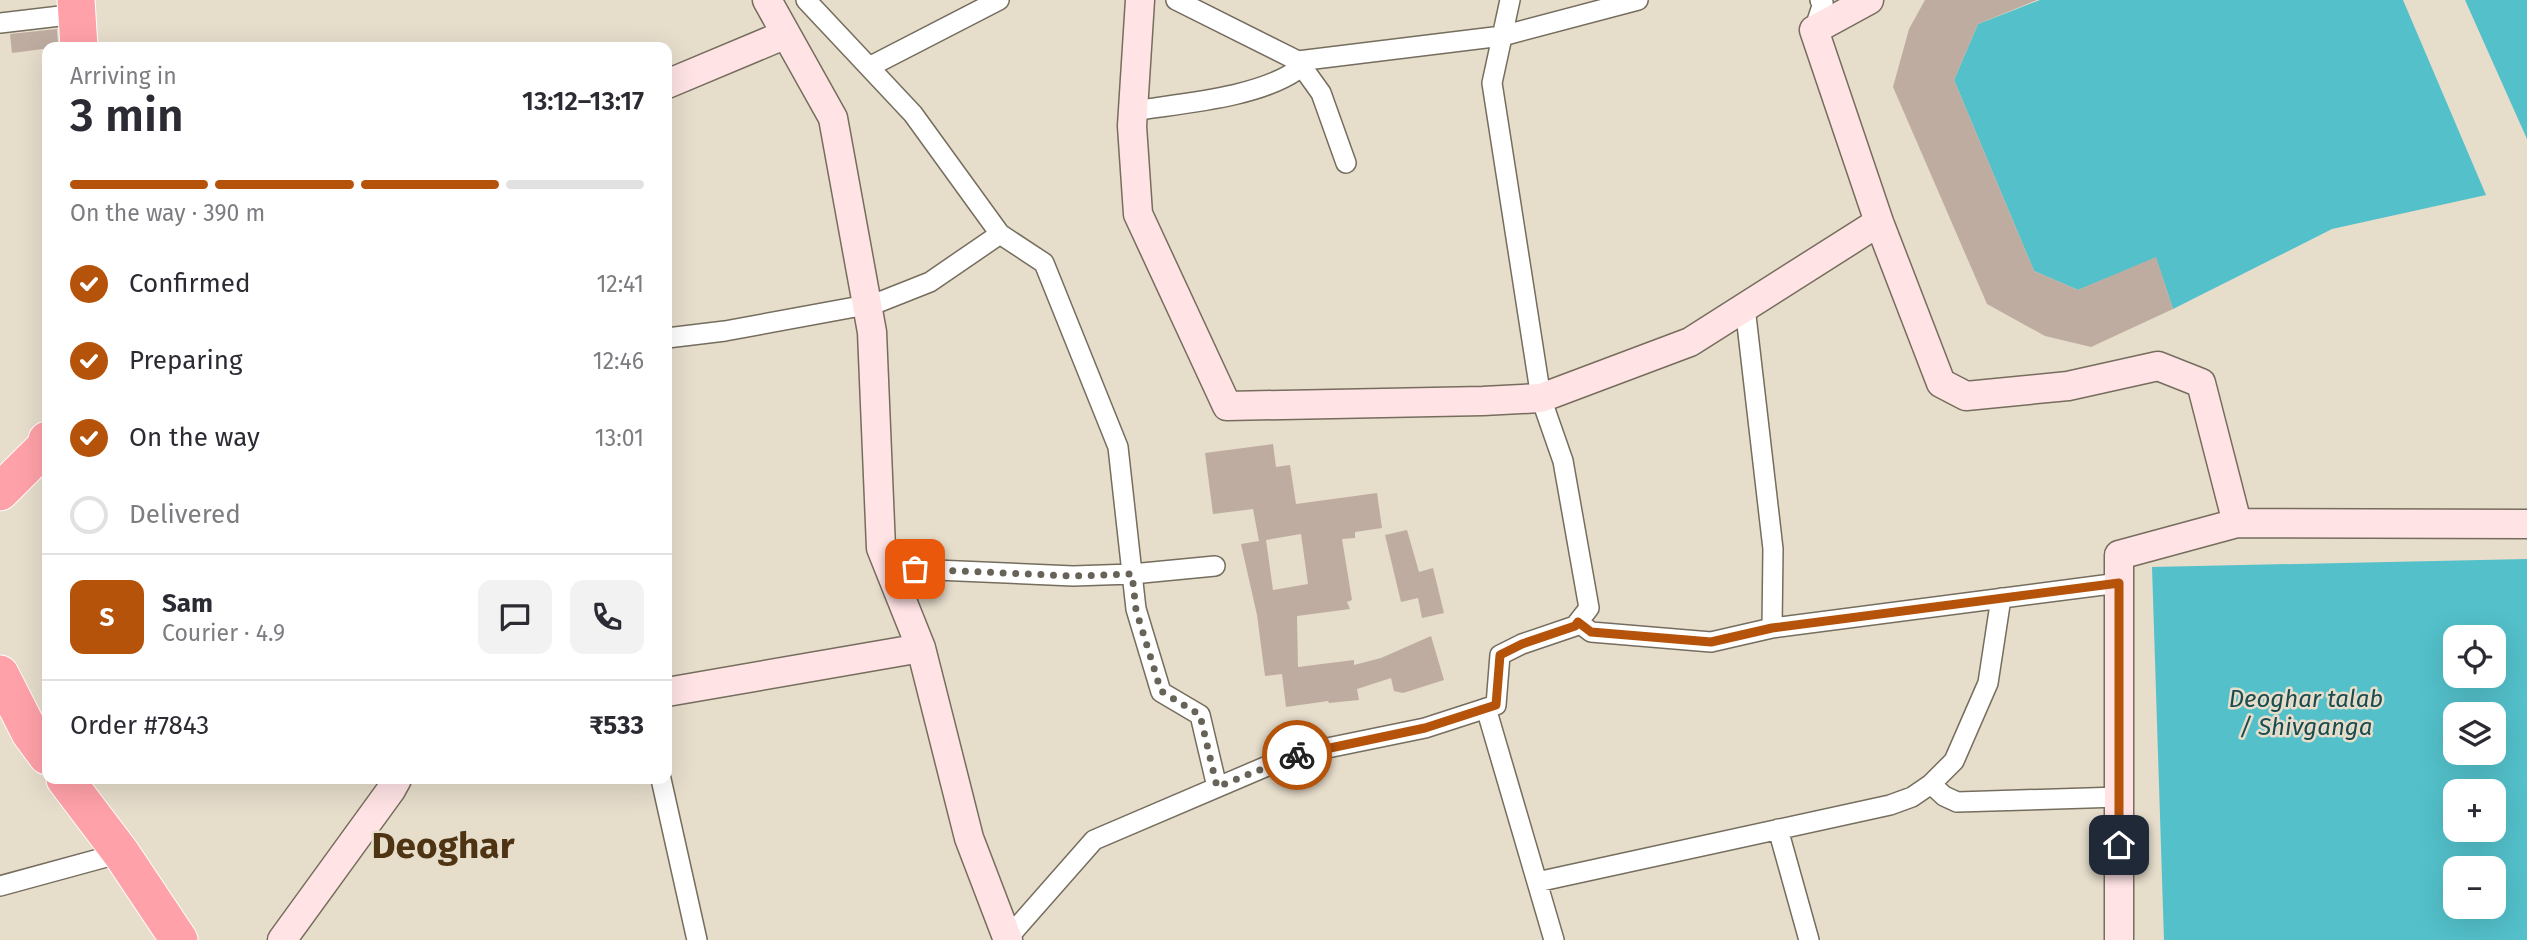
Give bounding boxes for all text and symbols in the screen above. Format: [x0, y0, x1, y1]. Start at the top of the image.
text: Arriving in [70, 62, 177, 90]
text: 13:12–13:17 [522, 86, 644, 117]
text: 3 min [70, 88, 184, 143]
text: On the way · 390 m [70, 199, 265, 227]
icon: check [70, 265, 108, 303]
text: Confirmed [129, 268, 250, 299]
text: 12:41 [596, 270, 644, 298]
icon: check [70, 342, 108, 380]
text: Preparing [129, 345, 242, 376]
text: 12:46 [593, 347, 644, 375]
icon: check [70, 419, 108, 457]
text: On the way [129, 422, 260, 453]
text: 13:01 [595, 424, 644, 452]
text: Delivered [129, 499, 241, 530]
pin [885, 539, 945, 599]
icon: bag [896, 550, 934, 588]
button: chat [478, 580, 552, 654]
button: phone [570, 580, 644, 654]
text: Sam [162, 588, 213, 619]
text: S [100, 602, 114, 633]
text: Courier · 4.9 [162, 619, 285, 647]
map controls [2443, 625, 2506, 919]
button: locate [2443, 625, 2506, 688]
water label: Deoghar talab / Shivganga [2229, 685, 2383, 741]
button: layers [2443, 702, 2506, 765]
text: Order #7843 [70, 710, 209, 741]
text: ₹533 [589, 710, 644, 741]
courier [1262, 720, 1332, 790]
icon: bike [1278, 736, 1316, 774]
button: + [2443, 779, 2506, 842]
pin [2089, 815, 2149, 875]
district label: Deoghar [372, 823, 515, 868]
icon: home [2100, 826, 2138, 864]
button: − [2443, 856, 2506, 919]

